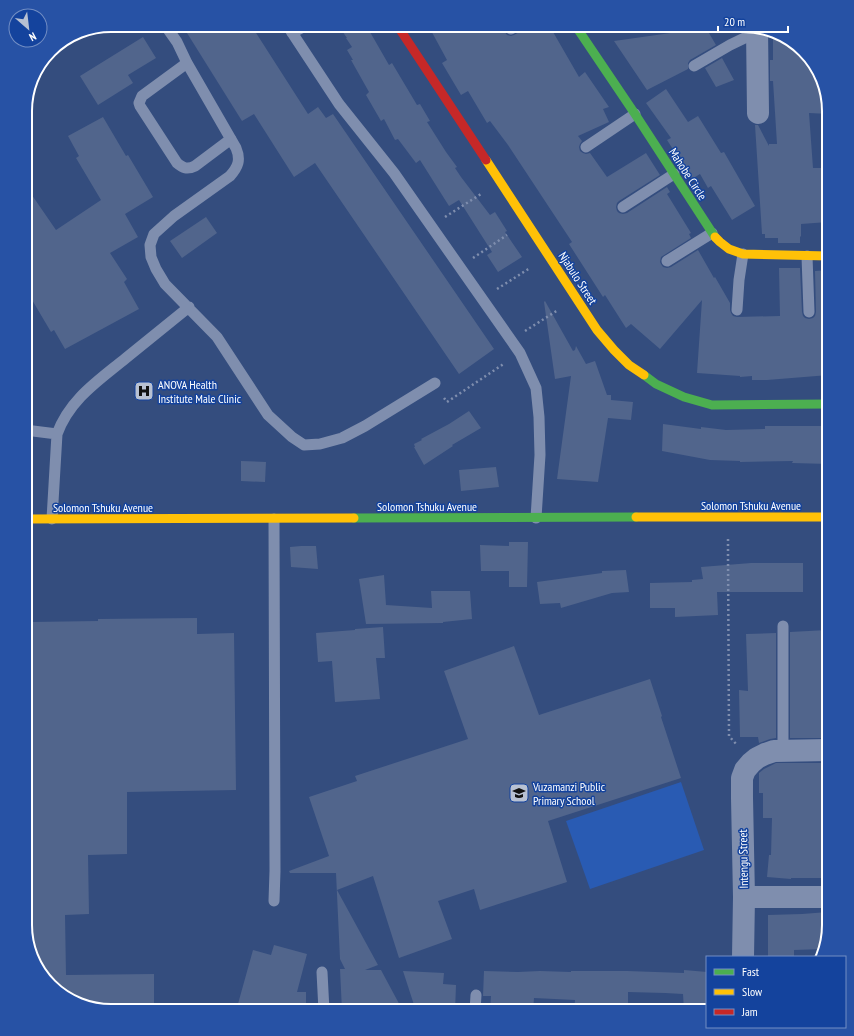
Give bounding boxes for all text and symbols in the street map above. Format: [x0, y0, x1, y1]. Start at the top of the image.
north arrow [8, 8, 48, 48]
scale bar [718, 8, 788, 34]
text: 20 m [724, 14, 745, 29]
text: N [27, 29, 39, 44]
street label: Mahobe Circle [666, 145, 710, 203]
street label: Njabulo Street [555, 249, 601, 308]
place label: ANOVA Health Institute Male Clinic [158, 377, 242, 406]
hospital icon: ANOVA Health Institute Male Clinic [133, 380, 155, 402]
street label: Solomon Tshuku Avenue [701, 498, 801, 513]
street label: Solomon Tshuku Avenue [377, 499, 477, 514]
street label: Solomon Tshuku Avenue [53, 500, 153, 515]
place label: Vuzamanzi Public Primary School [532, 779, 606, 808]
school or university icon: Vuzamanzi Public Primary School [508, 782, 530, 804]
street label: Intengu Street [735, 829, 751, 889]
legend [706, 956, 846, 1028]
text: Fast [742, 964, 760, 979]
text: Slow [742, 984, 763, 999]
text: Jam [741, 1004, 758, 1019]

